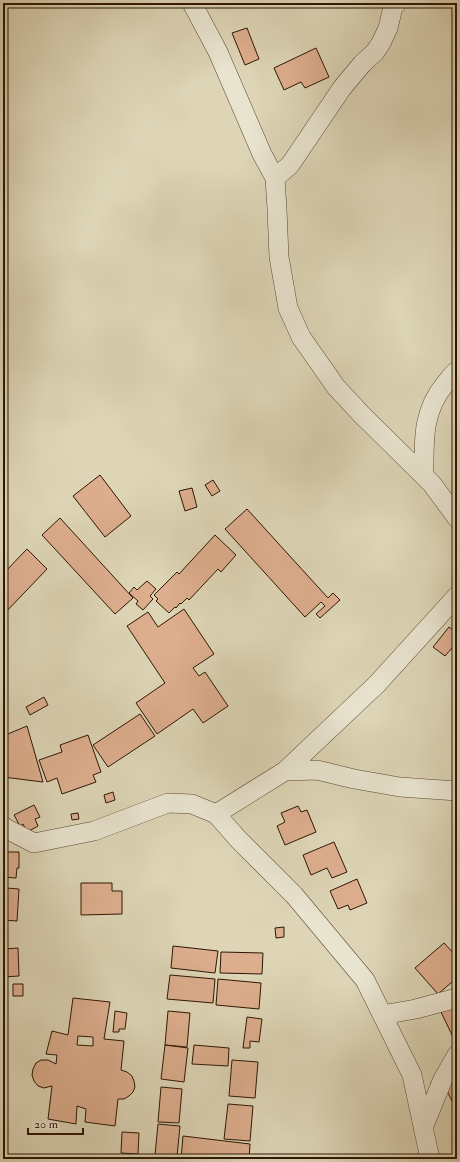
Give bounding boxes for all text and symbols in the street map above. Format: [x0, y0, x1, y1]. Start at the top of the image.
scale bar [28, 1110, 83, 1136]
text: 20 m [34, 1117, 59, 1132]

